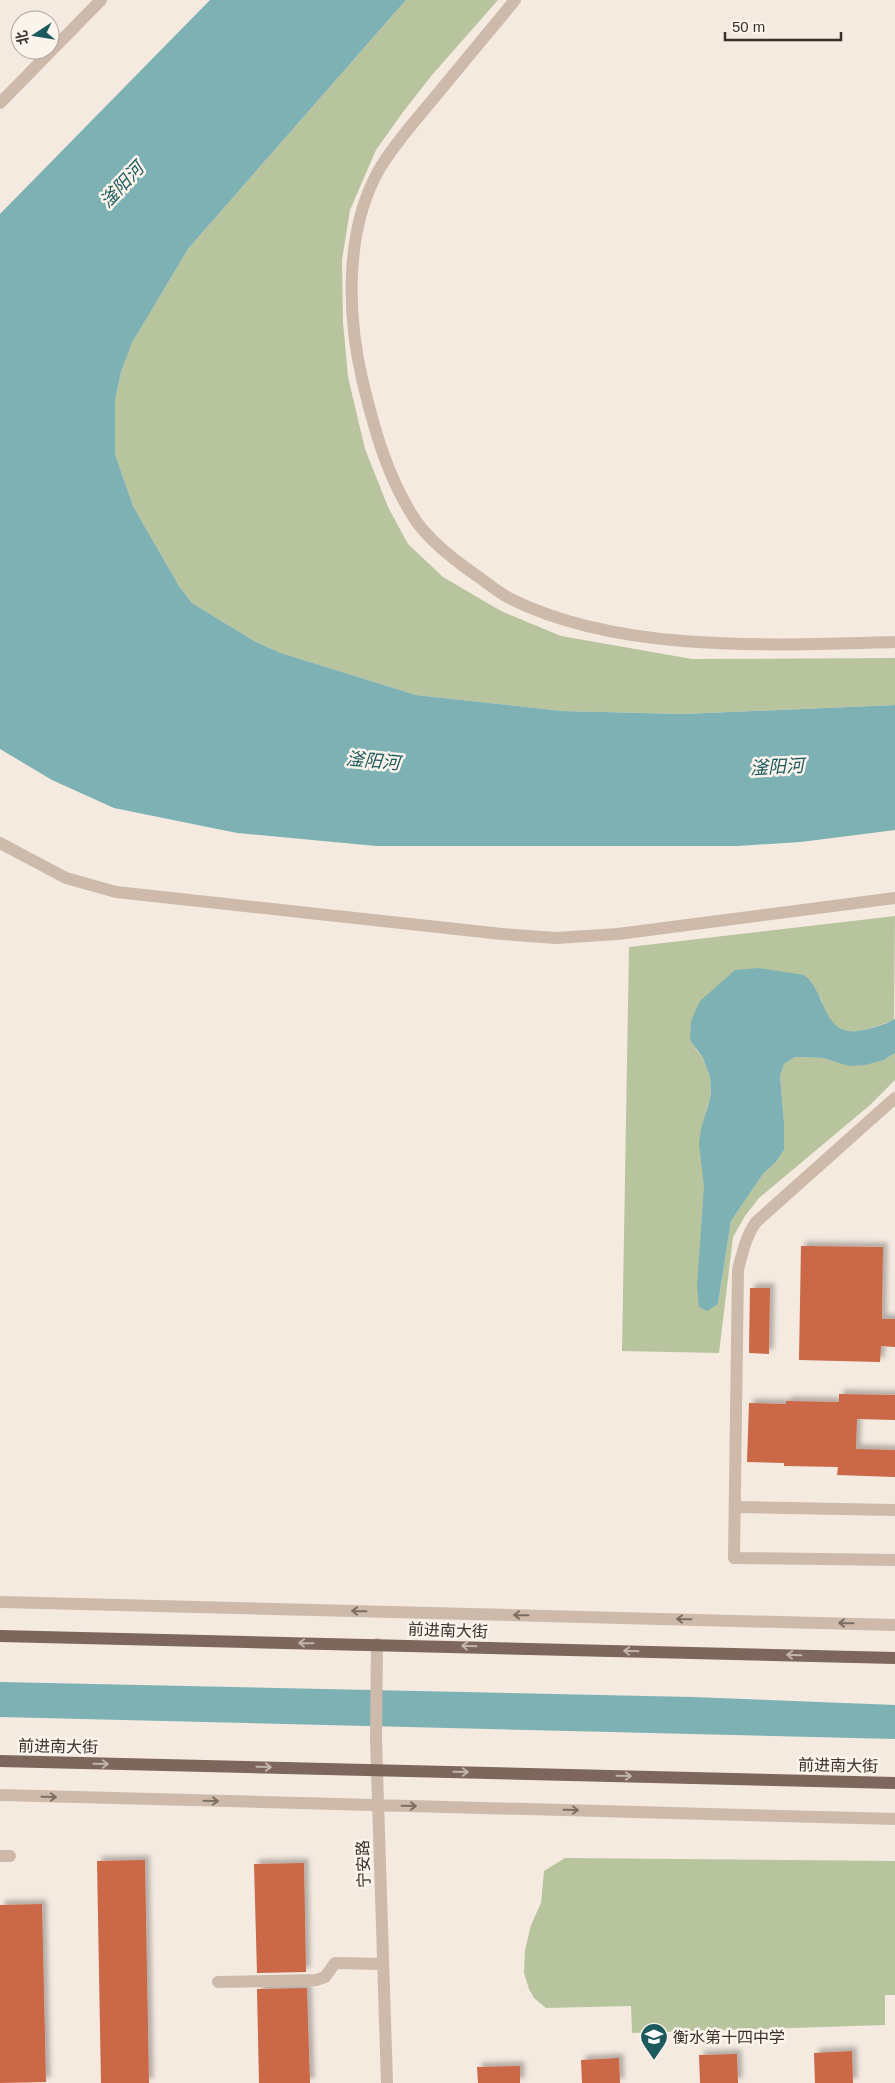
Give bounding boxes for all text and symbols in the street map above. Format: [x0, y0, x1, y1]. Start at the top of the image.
north arrow [10, 10, 60, 60]
scale bar [725, 10, 841, 42]
text: 50 m [732, 18, 765, 35]
text: 北 [13, 29, 32, 46]
water label: 滏阳河 [96, 156, 150, 212]
water label: 滏阳河 [345, 749, 404, 774]
water label: 滏阳河 [750, 755, 807, 778]
one-way arrow [351, 1606, 368, 1616]
one-way arrow [514, 1610, 530, 1620]
one-way arrow [676, 1614, 692, 1624]
one-way arrow [839, 1619, 855, 1628]
street label: 前进南大街 [408, 1621, 488, 1640]
one-way arrow [299, 1638, 315, 1647]
one-way arrow [461, 1642, 477, 1651]
one-way arrow [624, 1646, 640, 1656]
one-way arrow [786, 1650, 802, 1660]
street label: 前进南大街 [18, 1737, 98, 1756]
street label: 前进南大街 [798, 1756, 878, 1775]
one-way arrow [93, 1759, 109, 1768]
one-way arrow [255, 1763, 271, 1772]
one-way arrow [452, 1767, 469, 1777]
one-way arrow [615, 1771, 631, 1781]
one-way arrow [40, 1792, 56, 1801]
one-way arrow [202, 1796, 219, 1806]
one-way arrow [400, 1801, 416, 1811]
one-way arrow [562, 1805, 579, 1815]
street label: 宁安路 [354, 1840, 373, 1888]
school or university icon: 衡水第十四中学 [639, 2022, 669, 2061]
place label: 衡水第十四中学 [673, 2029, 785, 2046]

